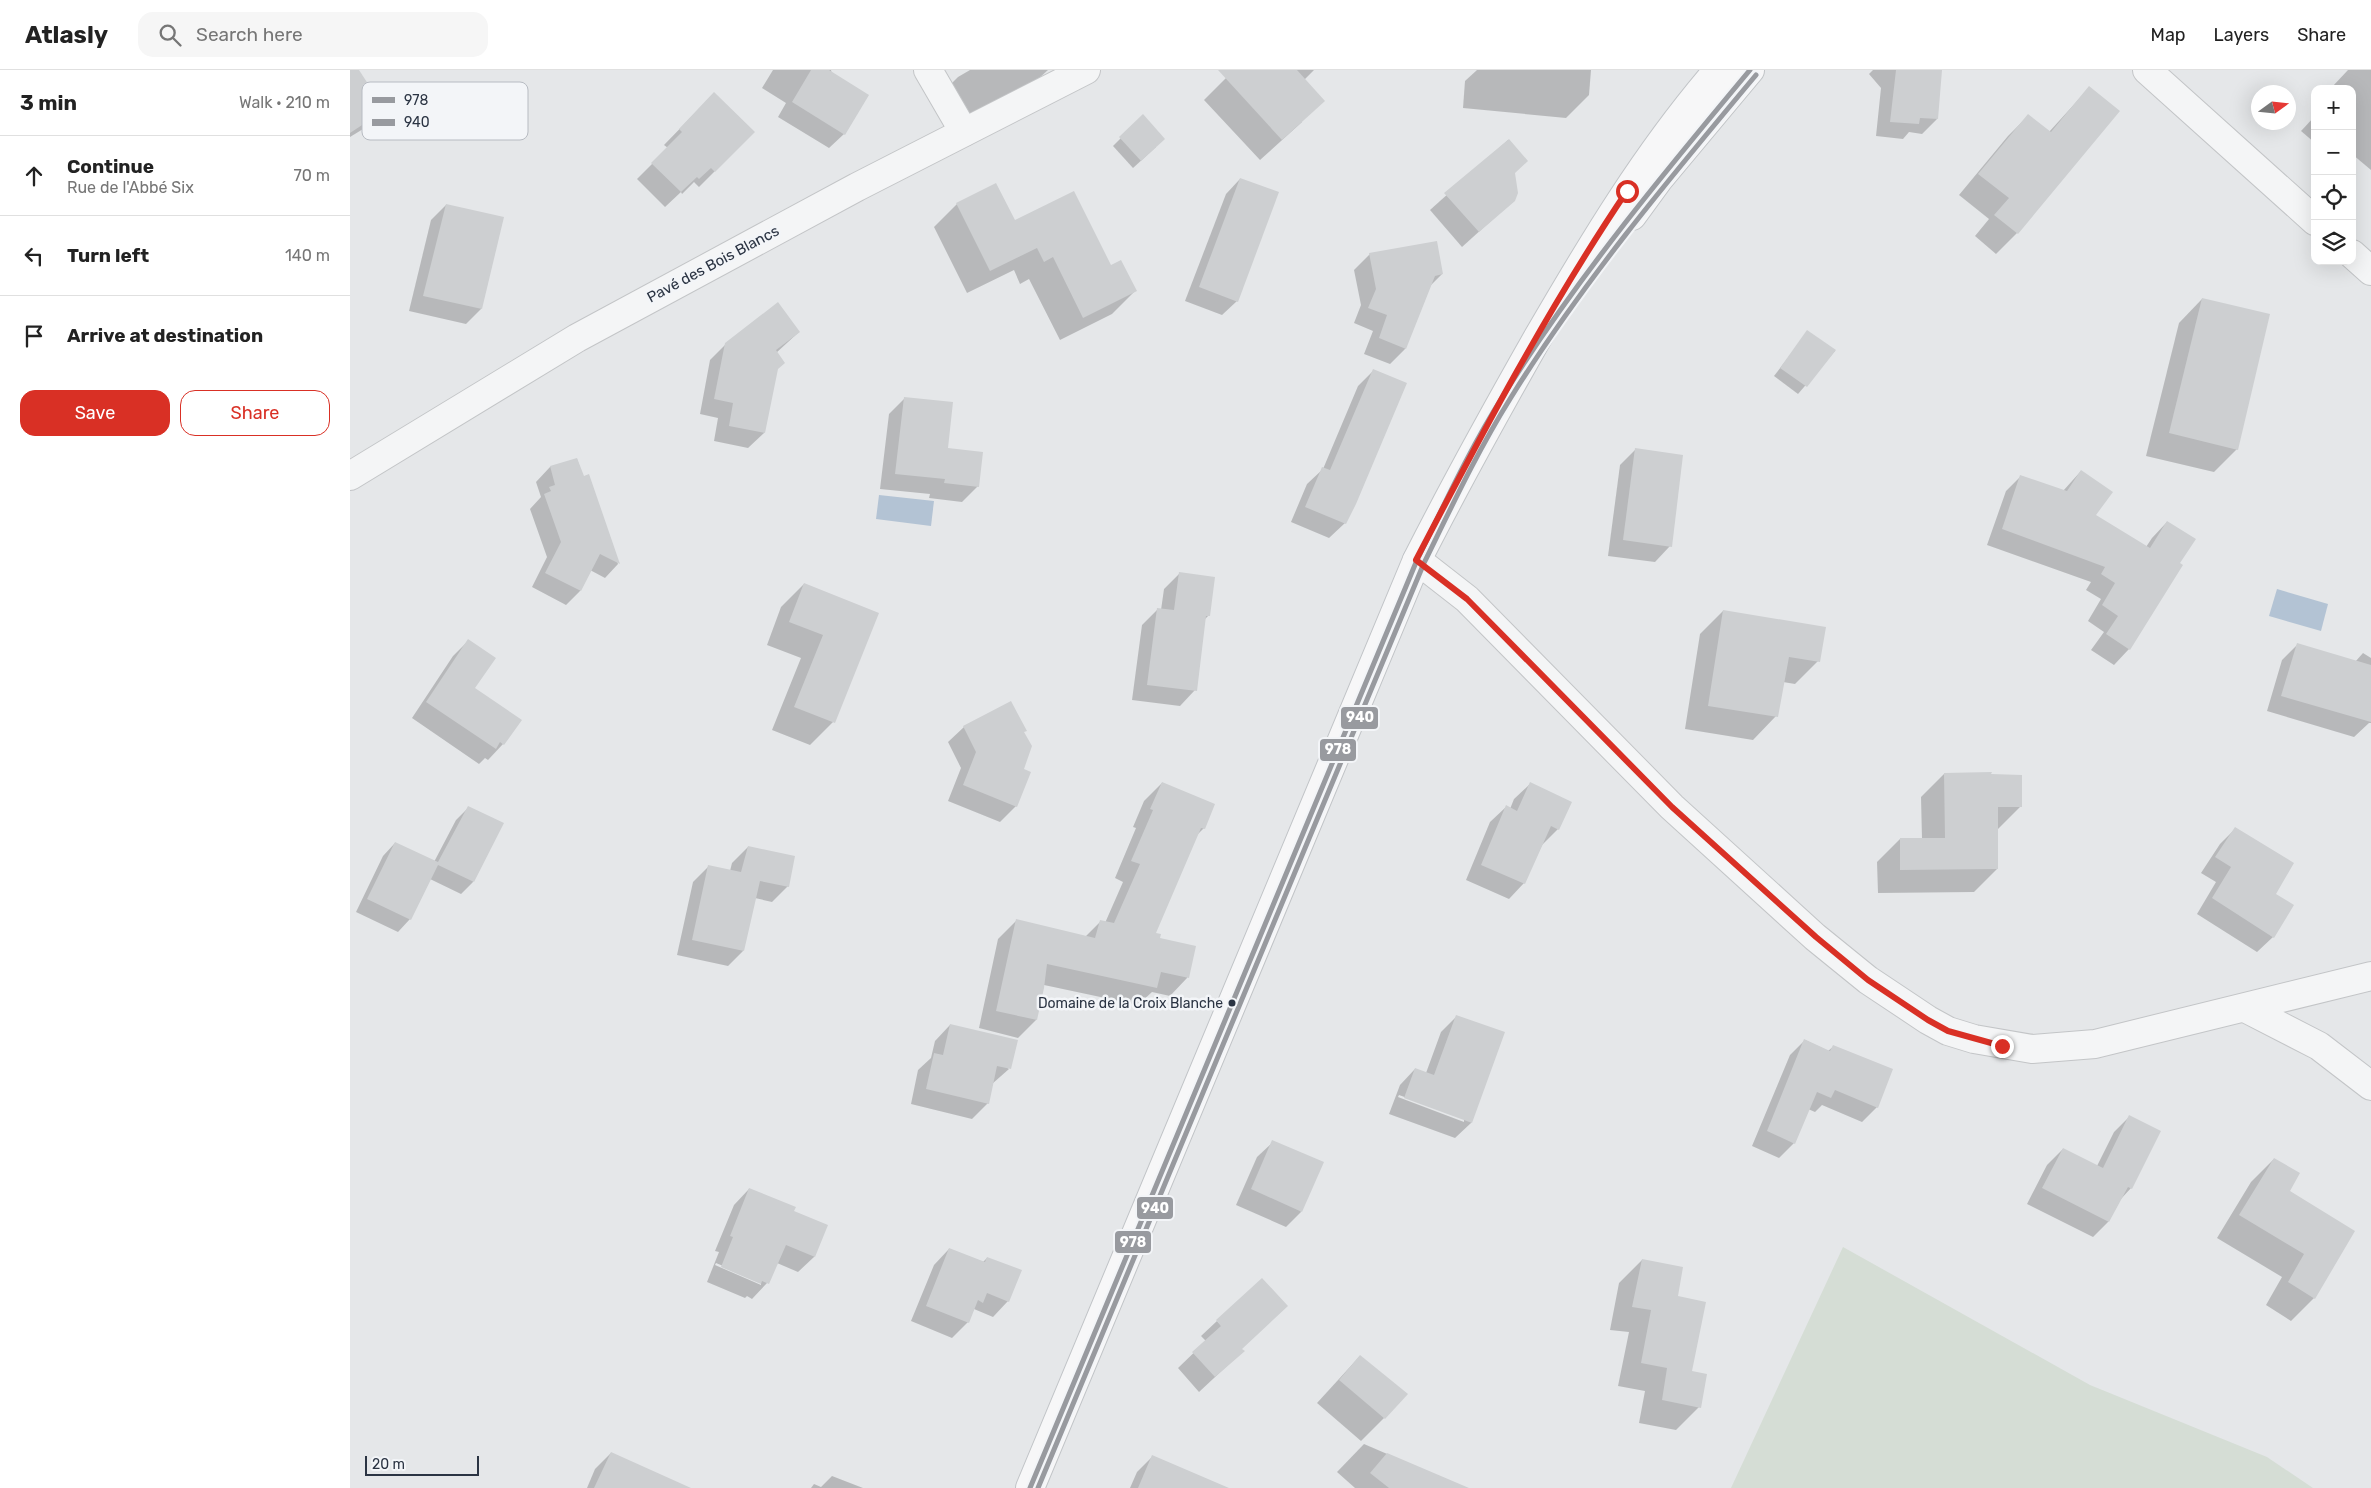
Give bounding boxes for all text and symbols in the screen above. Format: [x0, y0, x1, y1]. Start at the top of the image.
search box [138, 12, 488, 57]
text: Atlasly [25, 21, 108, 49]
icon: search [156, 21, 184, 49]
text: Search here [196, 23, 303, 46]
text: Map [2151, 24, 2186, 46]
text: Layers [2214, 24, 2269, 46]
text: Share [2297, 24, 2346, 46]
legend [362, 82, 528, 140]
north arrow [2251, 85, 2296, 130]
map controls [2311, 85, 2356, 265]
button: + [2311, 85, 2356, 130]
text: 3 min [20, 90, 77, 115]
text: 978 [404, 92, 428, 109]
text: Walk · 210 m [239, 93, 330, 112]
text: 940 [404, 114, 430, 131]
button: − [2311, 130, 2356, 175]
text: Continue [67, 155, 154, 178]
icon: ahead [20, 162, 48, 190]
text: 70 m [293, 166, 330, 185]
button: locate [2311, 175, 2356, 220]
text: Rue de l'Abbé Six [67, 178, 194, 197]
route start [1616, 180, 1639, 203]
button: layers [2311, 220, 2356, 265]
street label: Pavé des Bois Blancs [644, 221, 782, 306]
icon: left [20, 242, 48, 270]
text: Turn left [67, 244, 149, 267]
text: 140 m [285, 246, 330, 265]
icon: arrive [20, 322, 48, 350]
text: Arrive at destination [67, 324, 263, 347]
button: Save [20, 390, 170, 436]
button: Share [180, 390, 330, 436]
line badge: 940 [1340, 706, 1379, 730]
text: 940 [1346, 709, 1374, 726]
line badge: 978 [1319, 738, 1357, 762]
text: 978 [1325, 741, 1351, 758]
place label: Domaine de la Croix Blanche [1038, 995, 1223, 1012]
marker: Domaine de la Croix Blanche [1227, 998, 1237, 1008]
route end [1991, 1035, 2014, 1058]
line badge: 940 [1136, 1196, 1174, 1220]
text: 940 [1141, 1200, 1169, 1217]
line badge: 978 [1114, 1230, 1152, 1254]
text: 978 [1120, 1234, 1146, 1251]
scale bar [365, 1453, 479, 1476]
text: 20 m [372, 1456, 405, 1473]

